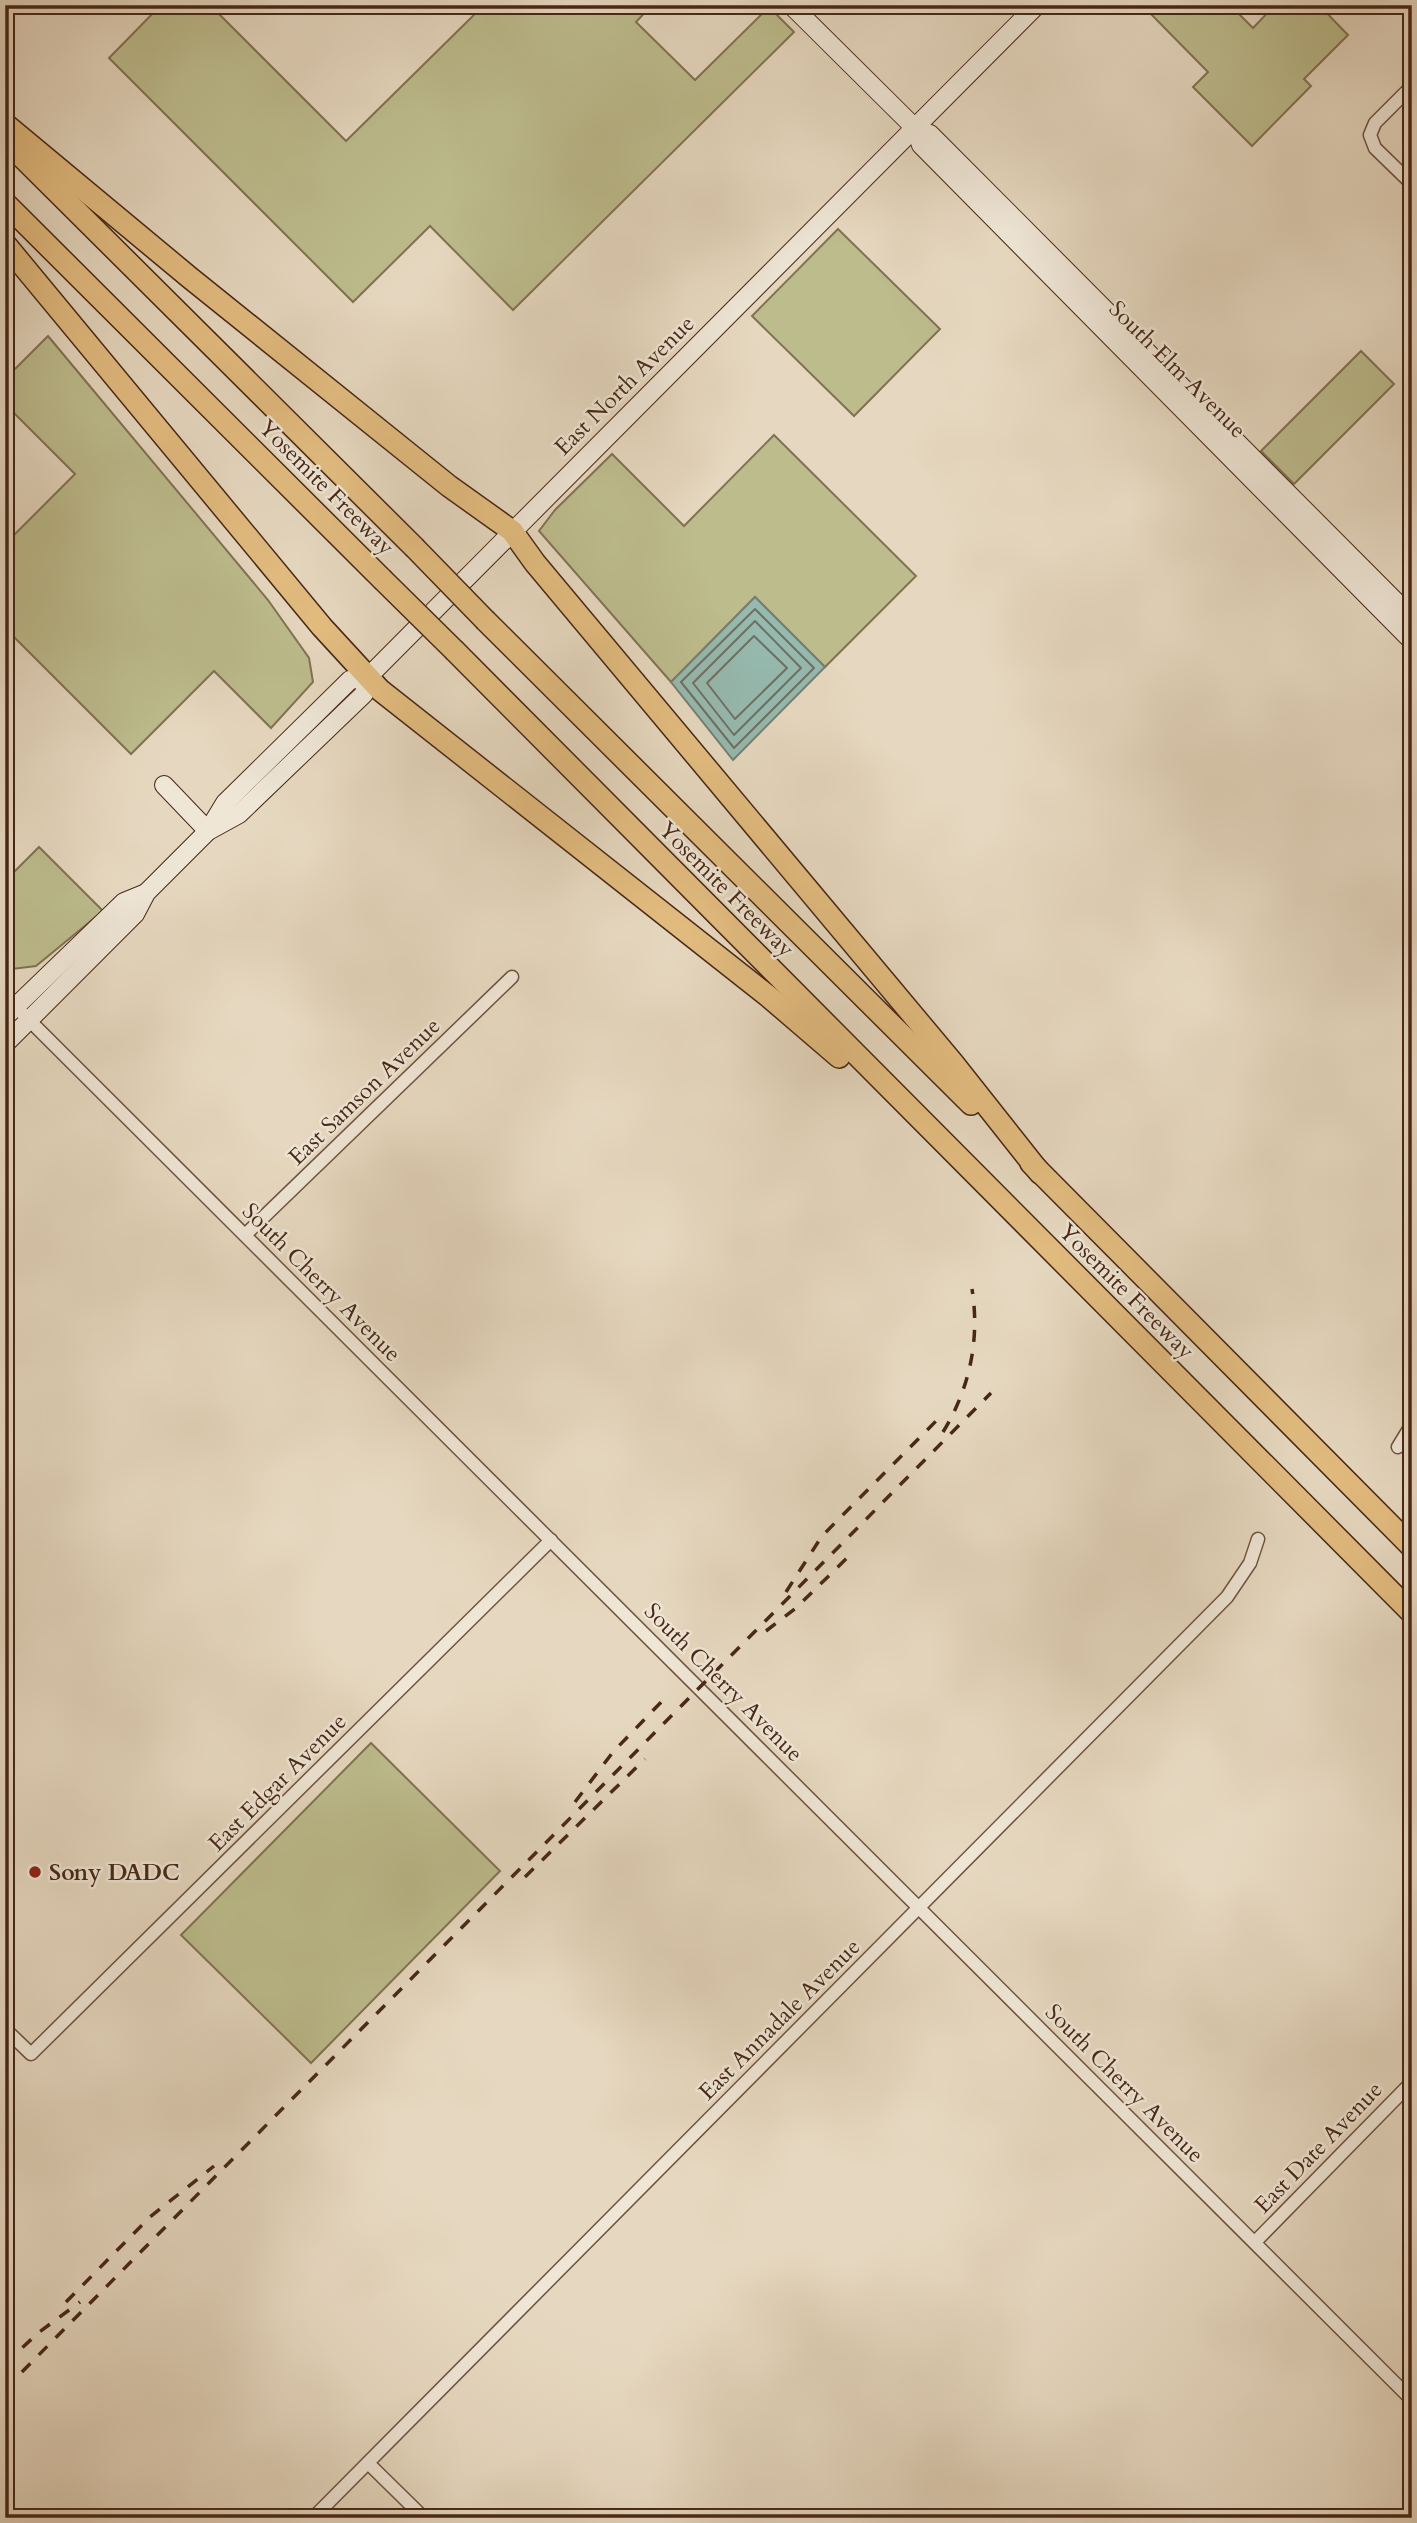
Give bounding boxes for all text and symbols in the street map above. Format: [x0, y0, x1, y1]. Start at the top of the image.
street label: South Elm Avenue [1102, 294, 1253, 445]
street label: East North Avenue [548, 309, 701, 462]
street label: Yosemite Freeway [252, 413, 401, 562]
street label: Yosemite Freeway [652, 815, 801, 964]
street label: East Samson Avenue [282, 1011, 447, 1172]
street label: South Cherry Avenue [235, 1196, 408, 1369]
street label: Yosemite Freeway [1052, 1217, 1201, 1366]
street label: South Cherry Avenue [637, 1596, 810, 1769]
street label: East Edgar Avenue [201, 1706, 353, 1858]
place label: Sony DADC [49, 1857, 180, 1888]
marker: Sony DADC [27, 1864, 43, 1880]
street label: East Annadale Avenue [692, 1932, 867, 2107]
street label: South Cherry Avenue [1038, 1997, 1211, 2170]
street label: East Date Avenue [1247, 2075, 1389, 2220]

